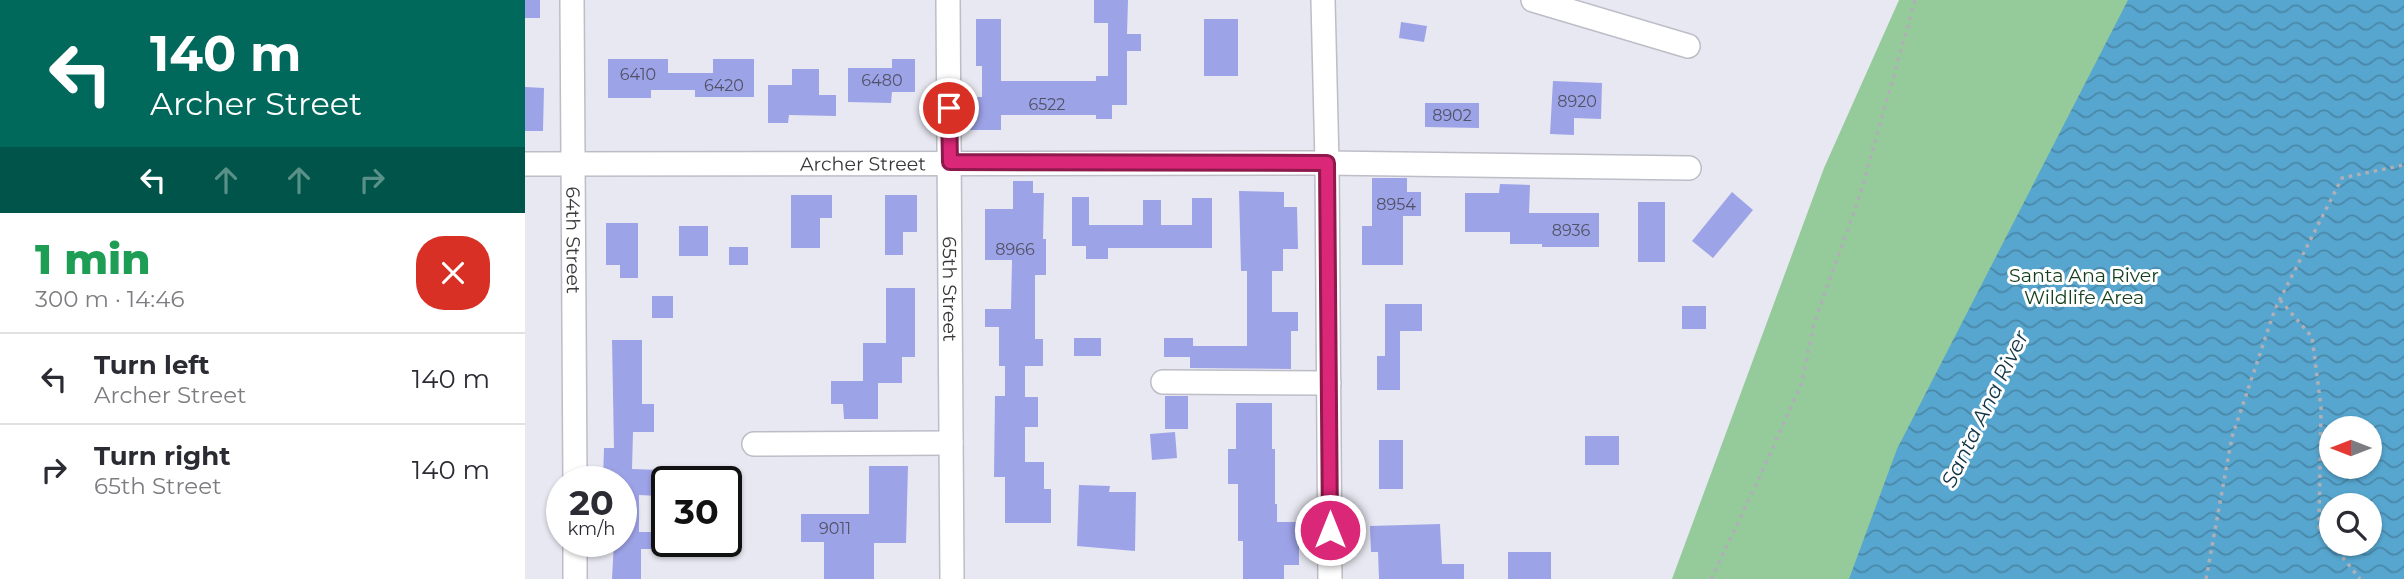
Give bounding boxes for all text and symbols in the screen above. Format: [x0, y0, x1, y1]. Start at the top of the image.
text: 140 m [150, 24, 302, 83]
icon: left [35, 28, 126, 119]
house number: 6410 [620, 65, 656, 84]
house number: 6480 [861, 71, 903, 90]
house number: 6420 [704, 76, 744, 95]
pin [919, 78, 979, 138]
text: Archer Street [150, 84, 362, 123]
icon: arrive [930, 89, 968, 127]
house number: 8920 [1557, 92, 1597, 111]
house number: 6522 [1029, 95, 1065, 114]
house number: 8902 [1432, 106, 1472, 125]
street label: Archer Street [800, 152, 926, 176]
icon: left [134, 161, 172, 199]
icon: ahead [207, 161, 245, 199]
icon: ahead [280, 161, 318, 199]
icon: right [353, 161, 391, 199]
street label: 64th Street [561, 186, 585, 294]
house number: 8954 [1376, 195, 1416, 214]
house number: 8936 [1552, 221, 1591, 240]
text: 1 min [35, 233, 151, 285]
button: close [416, 236, 490, 310]
street label: 65th Street [938, 236, 961, 342]
house number: 8966 [995, 240, 1035, 259]
park label: Santa Ana River Wildlife Area [2009, 264, 2159, 309]
text: 300 m · 14:46 [35, 285, 184, 313]
water label: Santa Ana River [1936, 326, 2034, 491]
text: Turn left [94, 349, 210, 381]
icon: left [35, 360, 73, 398]
text: 140 m [412, 363, 490, 395]
text: Archer Street [94, 381, 246, 409]
north arrow [2319, 416, 2382, 480]
map controls [2319, 416, 2382, 556]
text: Turn right [94, 440, 230, 472]
icon: right [35, 451, 73, 489]
text: 140 m [412, 454, 490, 486]
speed limit sign: 30 [651, 466, 742, 557]
text: 65th Street [94, 472, 221, 500]
text: 20 [569, 481, 614, 524]
position arrow [1293, 493, 1367, 567]
button: search [2319, 493, 2382, 556]
text: km/h [567, 518, 616, 540]
house number: 9011 [819, 519, 851, 538]

